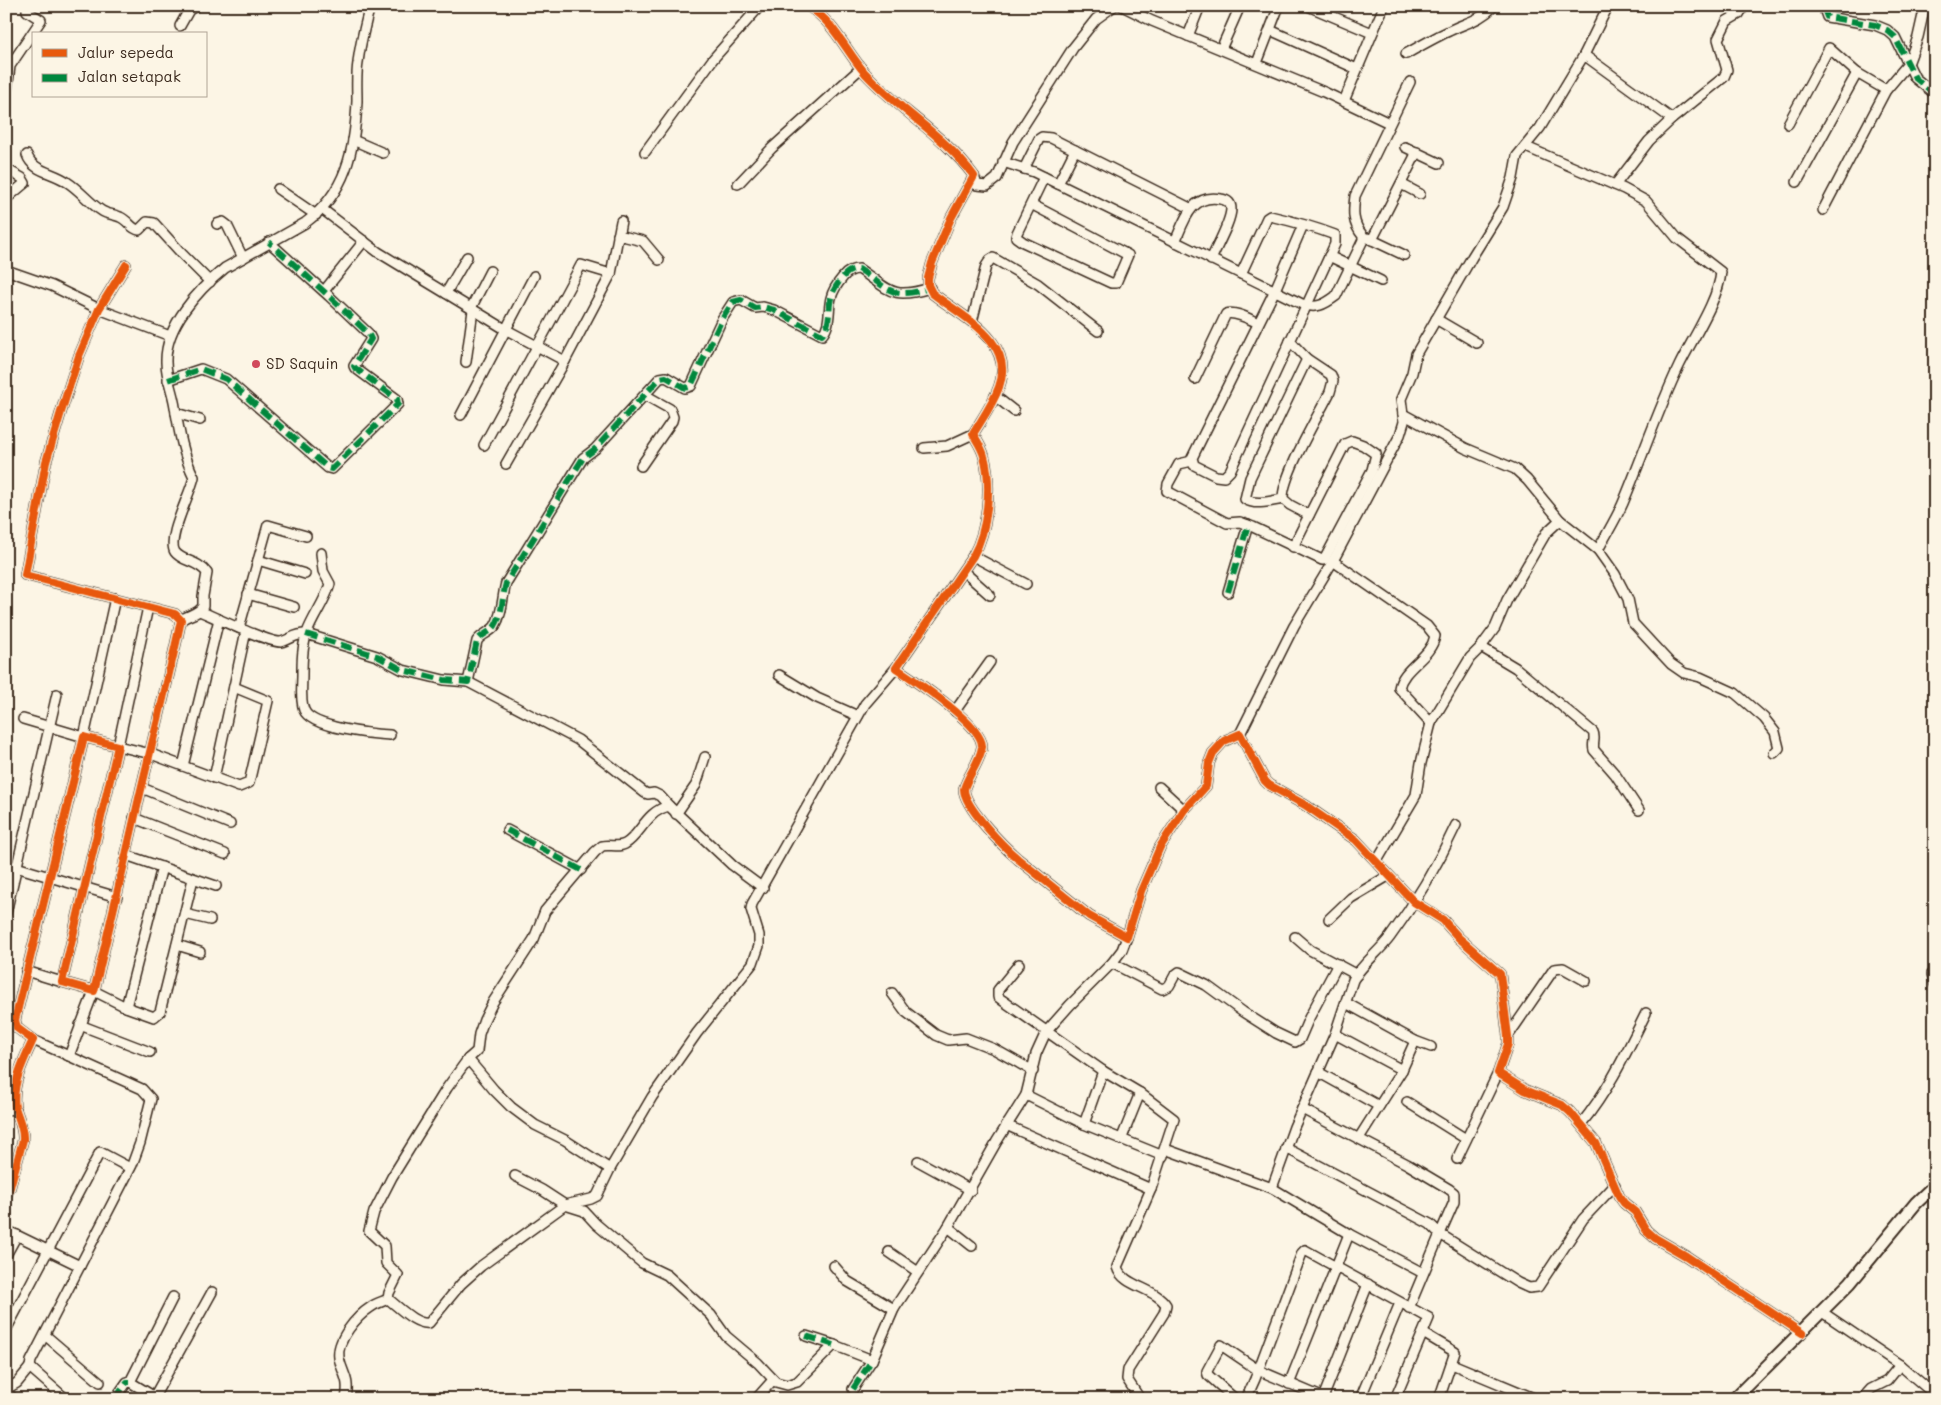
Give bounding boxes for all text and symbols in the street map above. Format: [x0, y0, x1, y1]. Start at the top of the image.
legend [32, 32, 208, 98]
text: Jalur sepeda [78, 42, 174, 62]
text: Jalan setapak [78, 66, 181, 86]
place label: SD Saquin [266, 353, 338, 373]
marker: SD Saquin [250, 358, 262, 370]

